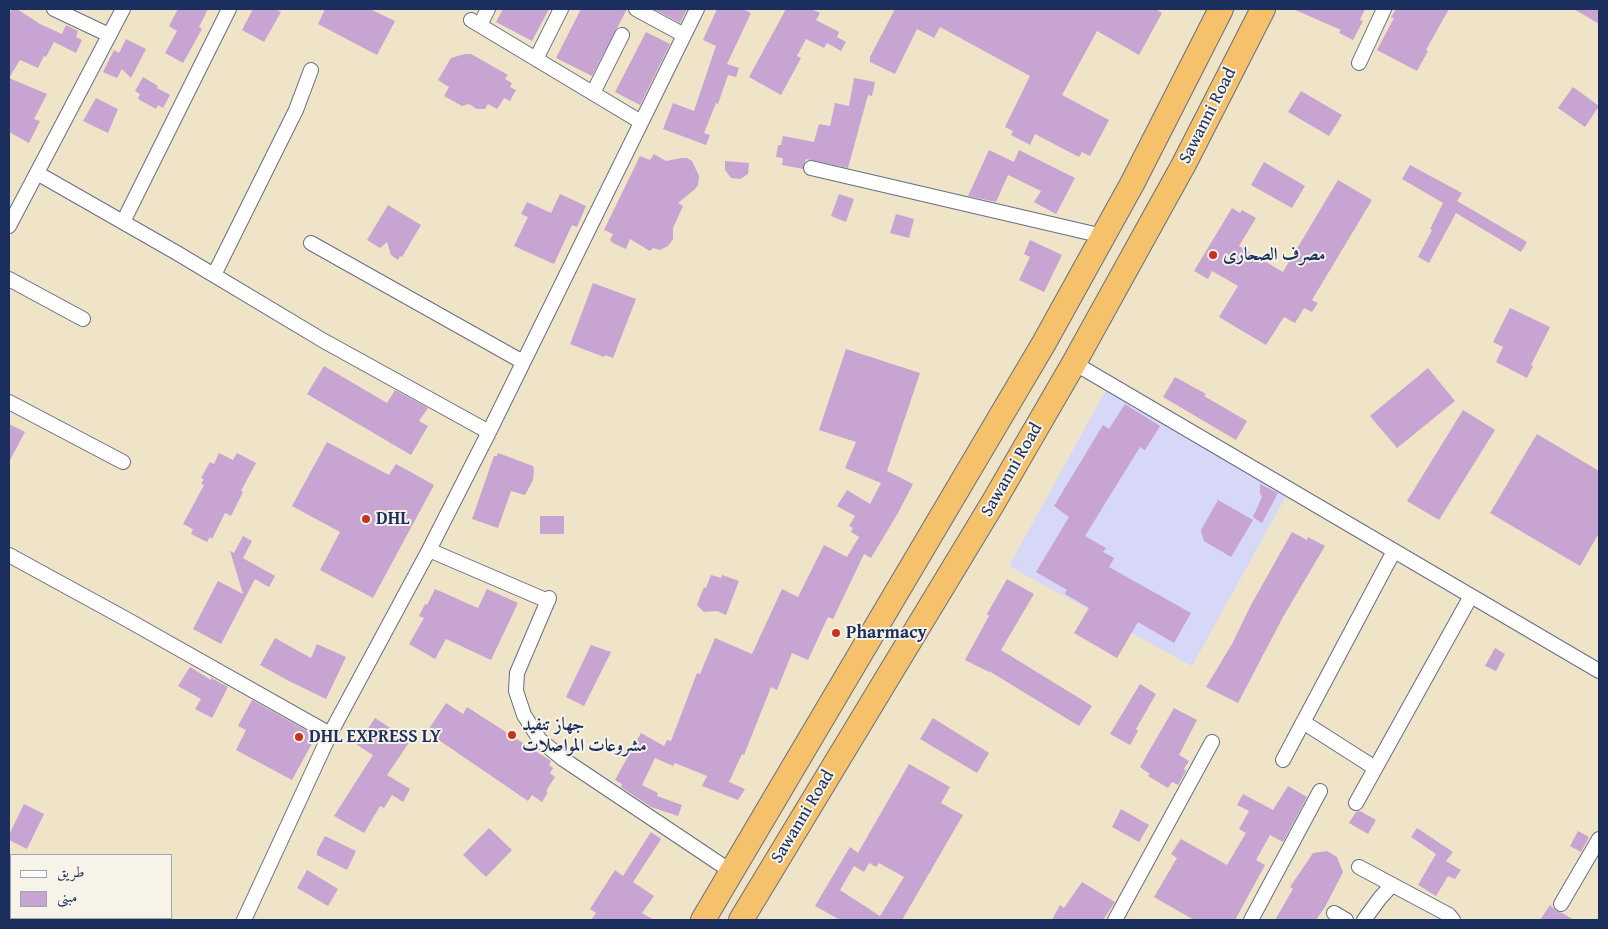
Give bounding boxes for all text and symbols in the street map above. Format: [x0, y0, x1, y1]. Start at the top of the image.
street label: Sawanni Road [1175, 64, 1241, 168]
place label: مصرف الصحارى [1223, 244, 1326, 266]
marker: مصرف الصحارى [1207, 249, 1219, 261]
street label: Sawanni Road [976, 419, 1048, 521]
place label: DHL [376, 508, 410, 530]
marker: DHL [360, 513, 372, 525]
place label: Pharmacy [846, 622, 927, 644]
marker: Pharmacy [830, 627, 842, 639]
place label: جهاز تنفيد مشروعات المواصلات [522, 714, 647, 756]
place label: DHL EXPRESS LY [309, 726, 441, 748]
marker: جهاز تنفيد مشروعات المواصلات [506, 729, 518, 741]
marker: DHL EXPRESS LY [293, 731, 305, 743]
street label: Sawanni Road [767, 766, 839, 868]
legend [10, 854, 172, 919]
text: طريق [57, 861, 84, 882]
text: مبنى [57, 886, 77, 907]

